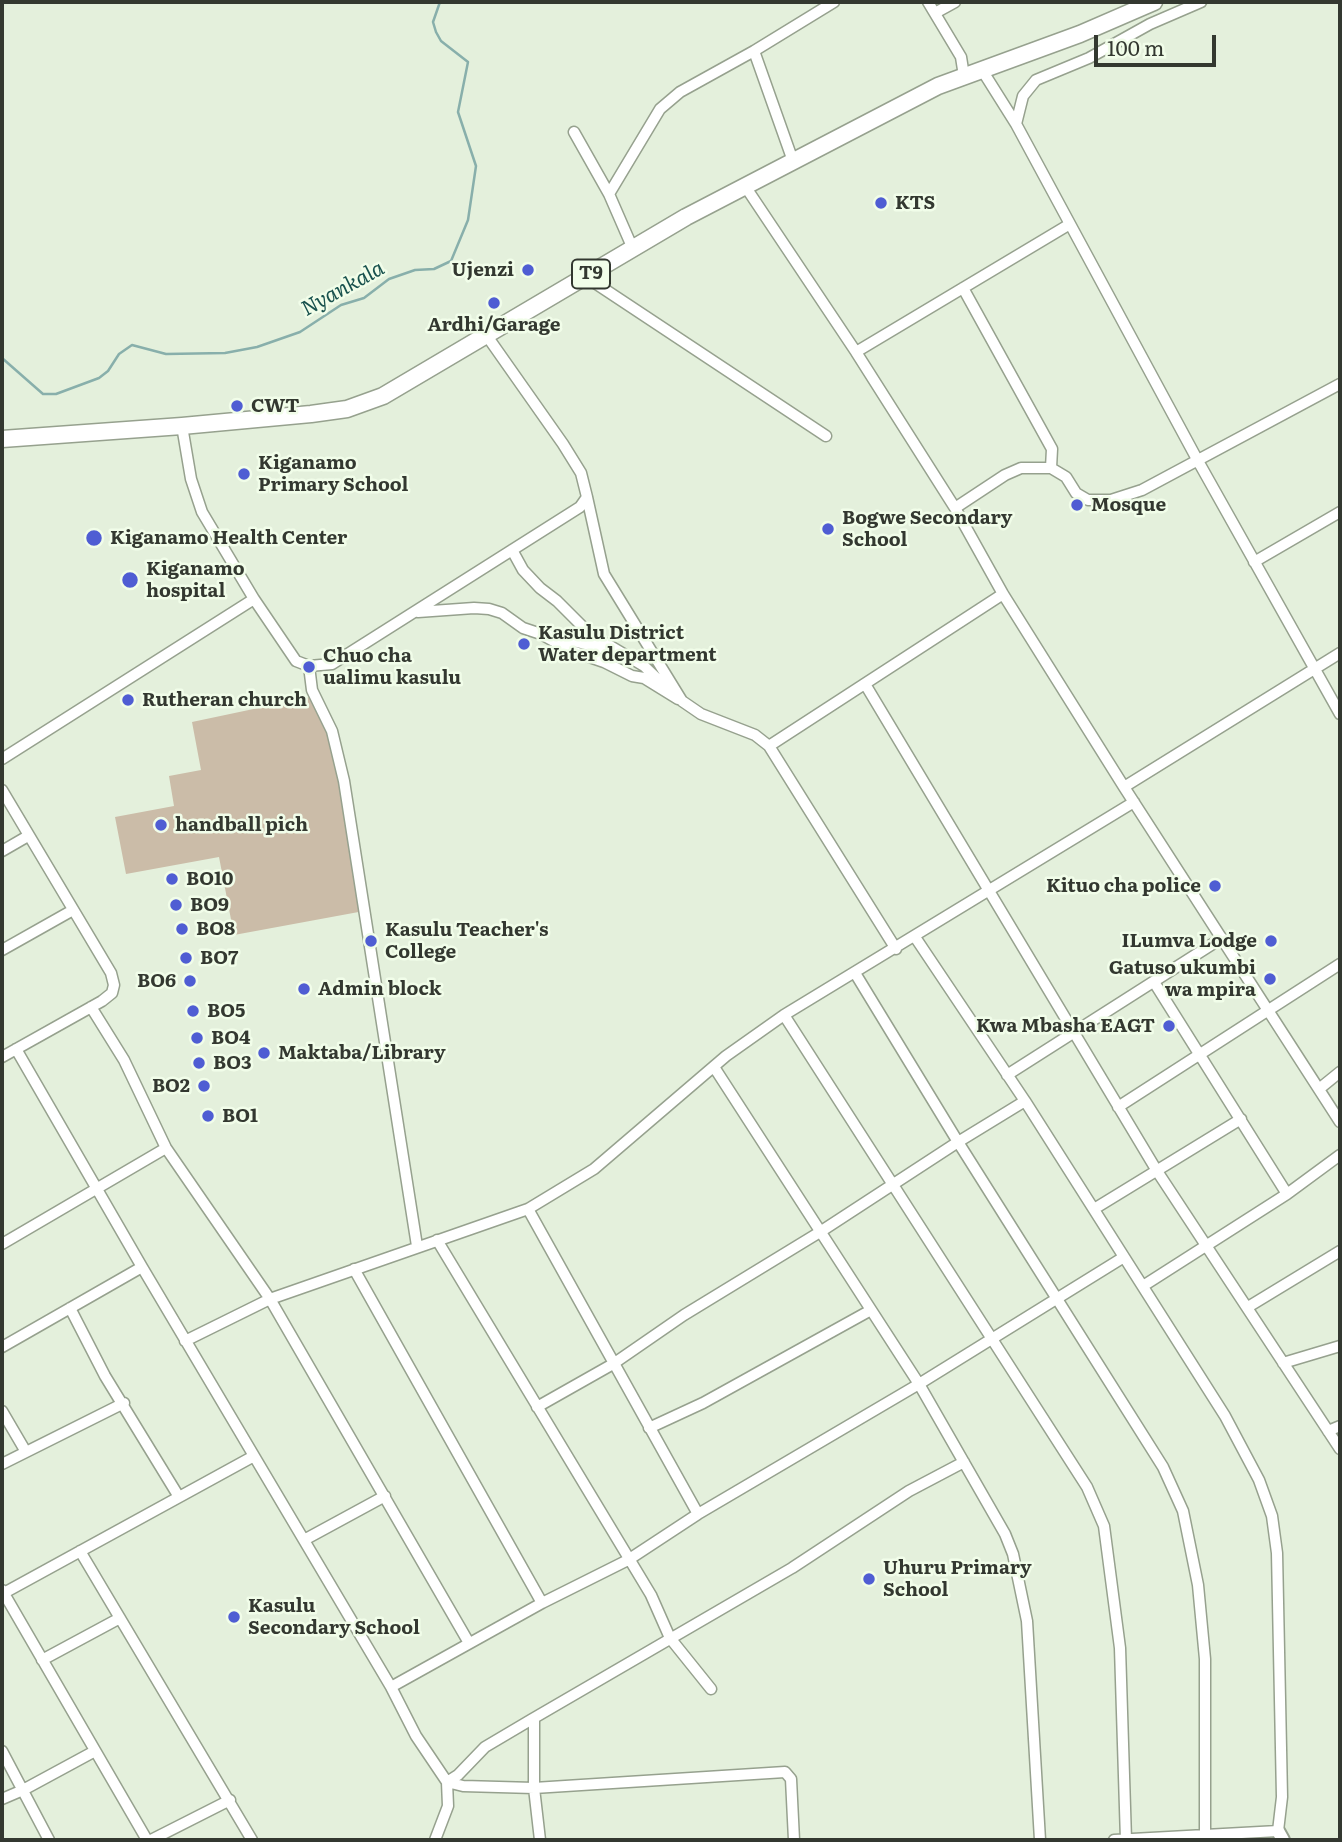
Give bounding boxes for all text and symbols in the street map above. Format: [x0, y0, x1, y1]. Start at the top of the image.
scale bar [1097, 21, 1220, 65]
text: 100 m [1107, 31, 1164, 62]
place label: KTS [895, 192, 935, 214]
marker: KTS [873, 195, 889, 211]
water label: Nyankala [297, 256, 389, 322]
place label: Ujenzi [452, 259, 514, 281]
road number: T9 [572, 260, 610, 288]
marker: Ujenzi [520, 262, 536, 278]
marker: Ardhi/Garage [486, 295, 502, 311]
place label: Ardhi/Garage [427, 314, 561, 336]
place label: CWT [251, 395, 300, 417]
marker: CWT [229, 398, 245, 414]
place label: Kiganamo Primary School [258, 452, 408, 496]
marker: Kiganamo Primary School [236, 466, 252, 482]
place label: Mosque [1091, 494, 1166, 516]
marker: Mosque [1069, 497, 1085, 513]
place label: Bogwe Secondary School [842, 507, 1012, 551]
marker: Bogwe Secondary School [820, 521, 836, 537]
place label: Kiganamo Health Center [110, 527, 347, 549]
marker: Kiganamo Health Center [84, 528, 104, 548]
place label: Kiganamo hospital [146, 558, 245, 602]
marker: Kiganamo hospital [120, 570, 140, 590]
place label: Kasulu District Water department [538, 622, 717, 666]
marker: Kasulu District Water department [516, 636, 532, 652]
place label: Chuo cha ualimu kasulu [323, 645, 461, 689]
marker: Chuo cha ualimu kasulu [301, 659, 317, 675]
place label: Rutheran church [142, 689, 307, 711]
marker: Rutheran church [120, 692, 136, 708]
place label: handball pich [175, 814, 308, 836]
marker: handball pich [153, 817, 169, 833]
place label: BO10 [186, 868, 233, 890]
marker: BO10 [164, 871, 180, 887]
place label: Kituo cha police [1046, 875, 1201, 897]
marker: Kituo cha police [1207, 878, 1223, 894]
place label: BO9 [190, 894, 229, 916]
marker: BO9 [168, 897, 184, 913]
place label: BO8 [196, 918, 235, 940]
place label: Kasulu Teacher's College [385, 919, 549, 963]
marker: BO8 [174, 921, 190, 937]
place label: ILumva Lodge [1121, 930, 1257, 952]
marker: Kasulu Teacher's College [363, 933, 379, 949]
marker: ILumva Lodge [1263, 933, 1279, 949]
place label: BO7 [200, 947, 238, 969]
marker: BO7 [178, 950, 194, 966]
place label: Gatuso ukumbi wa mpira [1109, 957, 1256, 1001]
place label: BO6 [137, 970, 176, 992]
marker: Gatuso ukumbi wa mpira [1262, 971, 1278, 987]
marker: BO6 [182, 973, 198, 989]
place label: Admin block [318, 978, 441, 1000]
marker: Admin block [296, 981, 312, 997]
place label: BO5 [207, 1000, 245, 1022]
marker: BO5 [185, 1003, 201, 1019]
place label: Kwa Mbasha EAGT [976, 1015, 1155, 1037]
marker: Kwa Mbasha EAGT [1161, 1018, 1177, 1034]
place label: BO4 [211, 1027, 250, 1049]
marker: BO4 [189, 1030, 205, 1046]
place label: Maktaba/Library [278, 1042, 446, 1064]
marker: Maktaba/Library [256, 1045, 272, 1061]
place label: BO3 [213, 1052, 251, 1074]
marker: BO3 [191, 1055, 207, 1071]
place label: BO2 [152, 1075, 190, 1097]
marker: BO2 [196, 1078, 212, 1094]
place label: BO1 [222, 1105, 258, 1127]
marker: BO1 [200, 1108, 216, 1124]
place label: Uhuru Primary School [883, 1557, 1032, 1601]
marker: Uhuru Primary School [861, 1571, 877, 1587]
place label: Kasulu Secondary School [248, 1595, 420, 1639]
marker: Kasulu Secondary School [226, 1609, 242, 1625]

